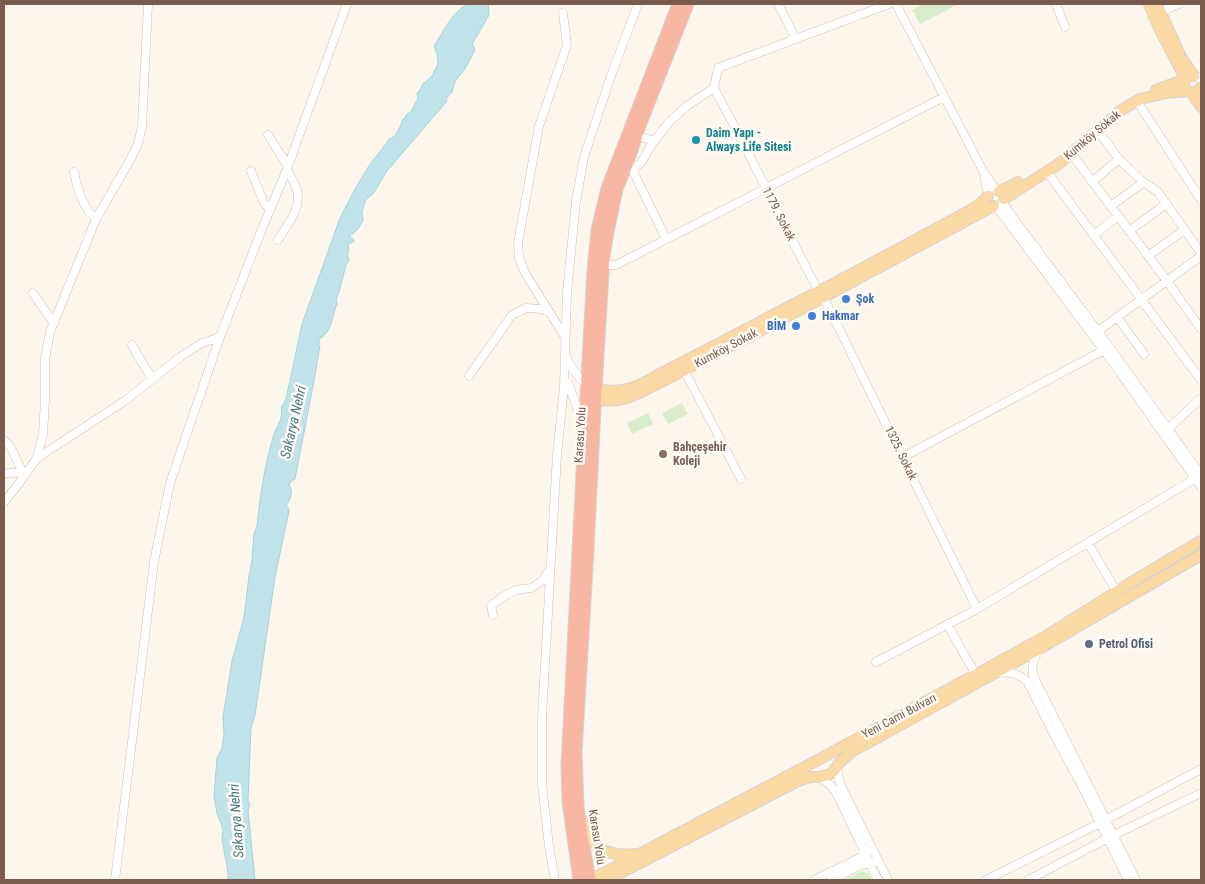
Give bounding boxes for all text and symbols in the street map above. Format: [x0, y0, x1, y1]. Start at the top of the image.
street label: Kumköy Sokak [1061, 107, 1123, 163]
place label: Daim Yapı - Always Life Sitesi [706, 126, 791, 154]
marker: Daim Yapı - Always Life Sitesi [690, 134, 702, 146]
street label: 1179. Sokak [759, 185, 799, 244]
place label: Şok [856, 292, 874, 306]
marker: Şok [840, 293, 852, 305]
place label: Hakmar [822, 309, 859, 323]
marker: Hakmar [806, 310, 818, 322]
place label: BİM [767, 318, 786, 333]
marker: BİM [790, 320, 802, 332]
street label: Kumköy Sokak [692, 325, 760, 370]
water label: Sakarya Nehri [277, 383, 309, 460]
street label: Karasu Yolu [572, 406, 588, 463]
street label: 1325. Sokak [882, 424, 920, 483]
place label: Bahçeşehir Koleji [673, 440, 727, 468]
marker: Bahçeşehir Koleji [657, 448, 669, 460]
place label: Petrol Ofisi [1099, 637, 1153, 651]
marker: Petrol Ofisi [1083, 638, 1095, 650]
street label: Yeni Cami Bulvarı [859, 690, 939, 742]
water label: Sakarya Nehri [225, 783, 247, 859]
street label: Karasu Yolu [586, 808, 608, 866]

